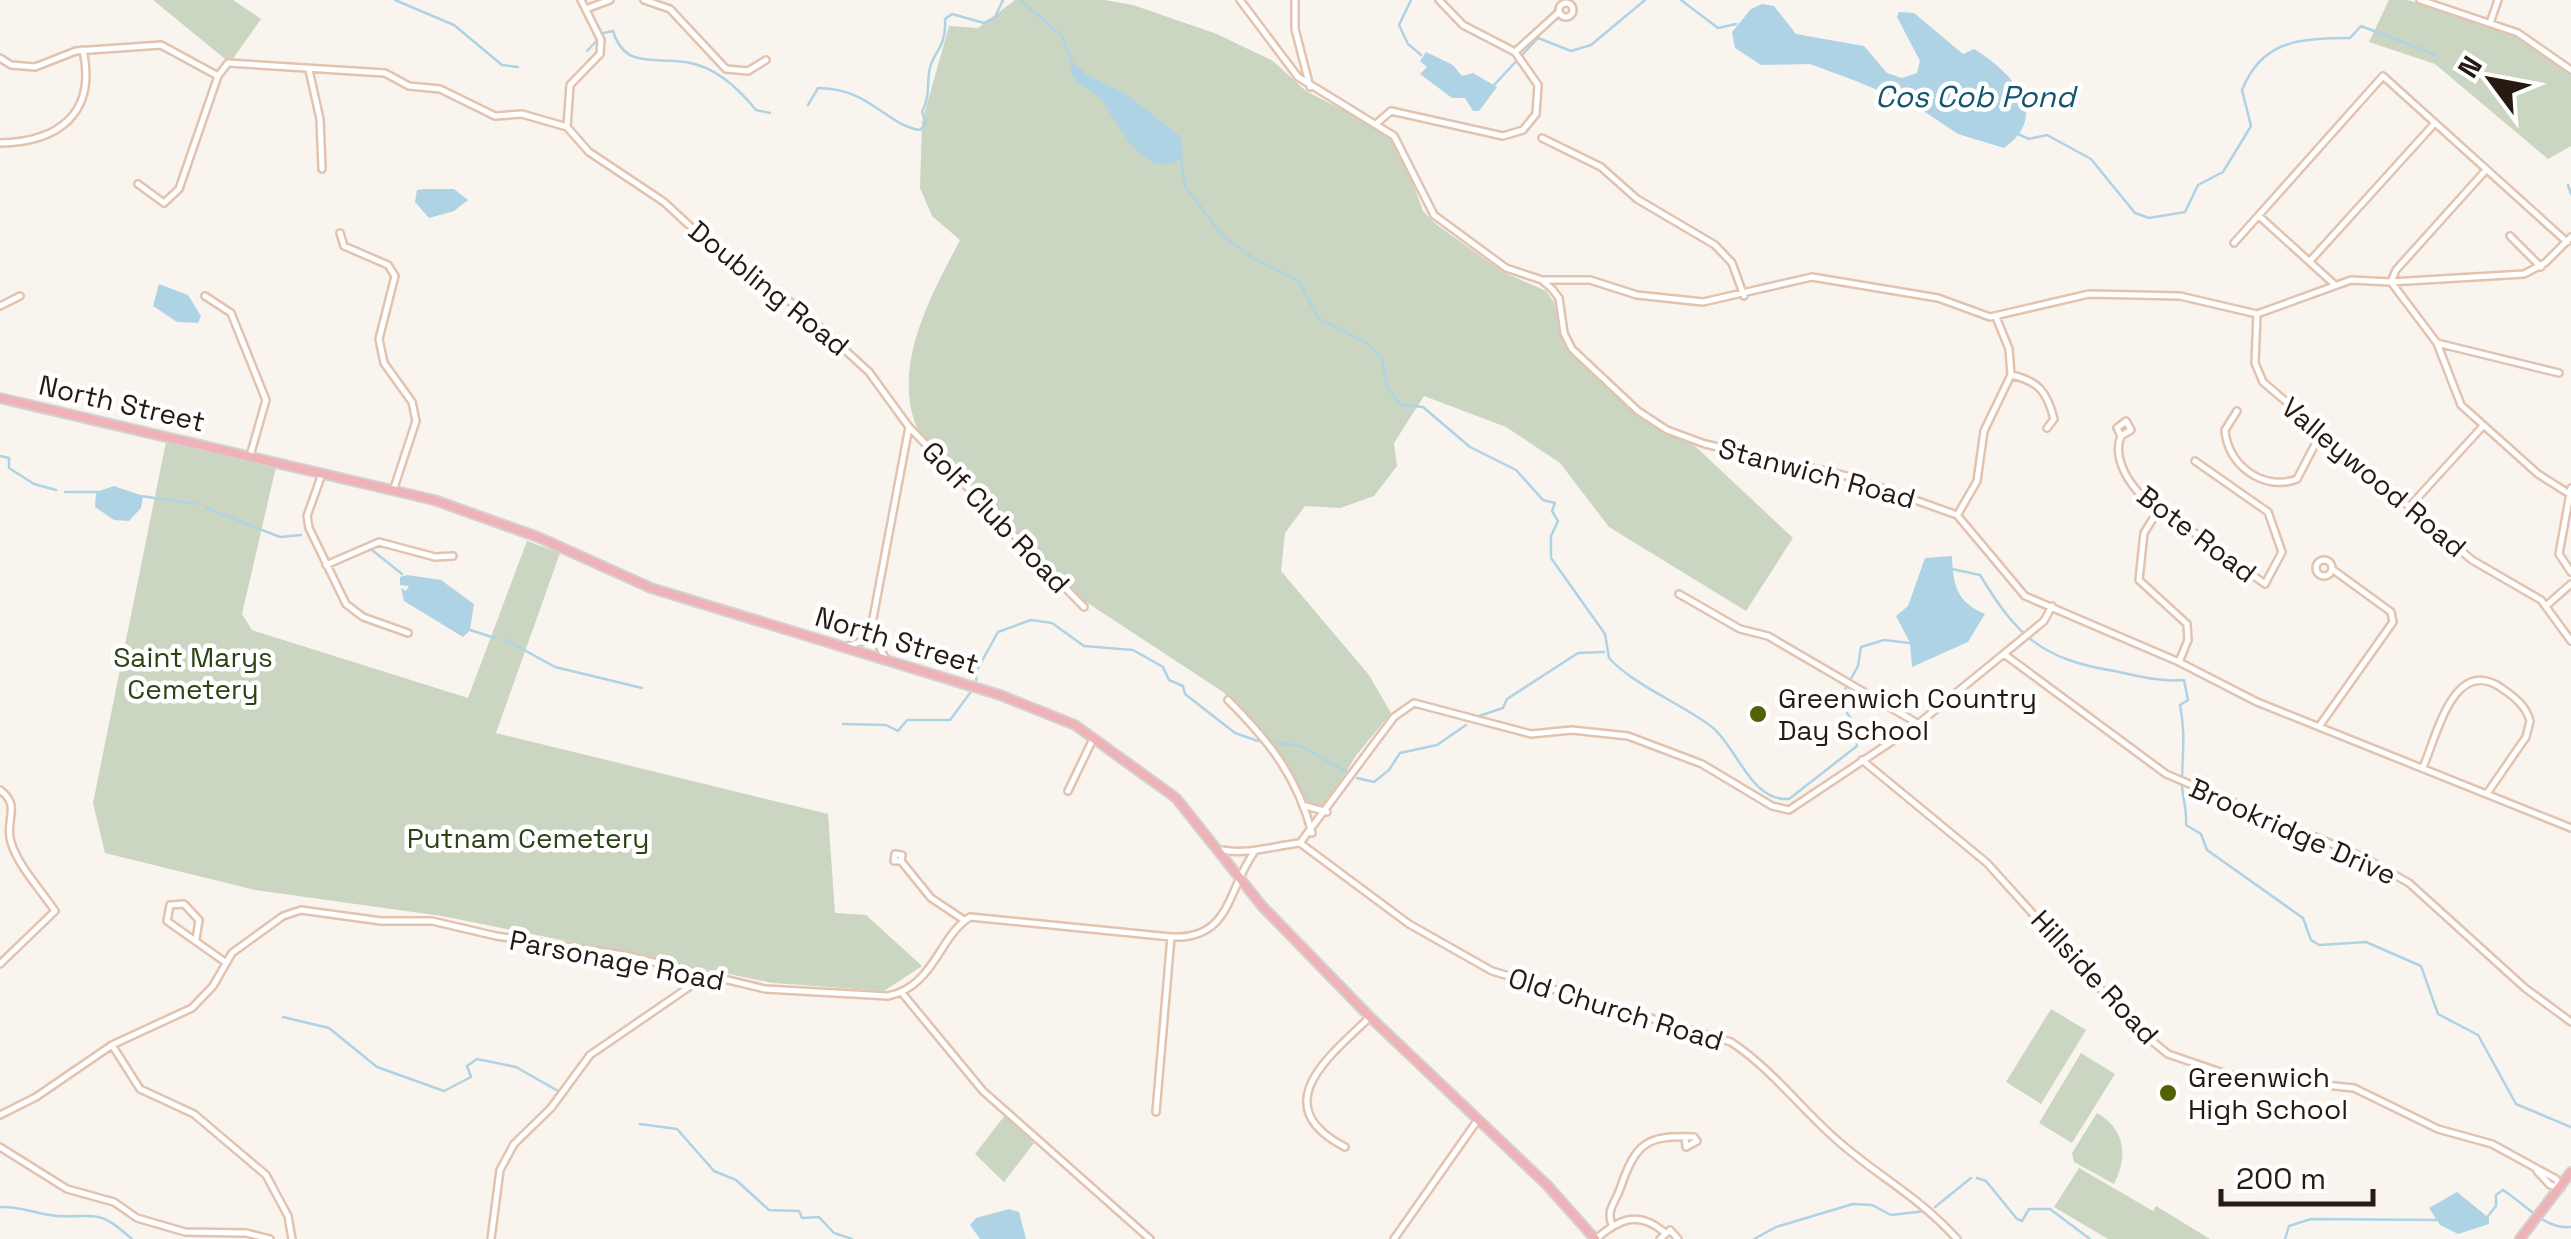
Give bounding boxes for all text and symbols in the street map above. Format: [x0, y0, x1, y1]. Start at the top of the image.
north arrow [2441, 30, 2541, 130]
text: N [2450, 49, 2490, 84]
water label: Cos Cob Pond [1875, 77, 2079, 116]
street label: Doubling Road [682, 212, 856, 364]
street label: North Street [35, 366, 209, 440]
street label: Valleywood Road [2274, 389, 2474, 565]
street label: Stanwich Road [1715, 429, 1919, 517]
street label: Golf Club Road [914, 433, 1078, 601]
street label: Bote Road [2130, 477, 2264, 591]
street label: North Street [811, 598, 983, 682]
park label: Saint Marys Cemetery [113, 639, 273, 707]
place label: Greenwich Country Day School [1778, 680, 2037, 748]
marker: Greenwich Country Day School [1747, 703, 1769, 725]
street label: Brookridge Drive [2184, 769, 2402, 893]
park label: Putnam Cemetery [407, 820, 649, 856]
street label: Hillside Road [2023, 902, 2167, 1052]
street label: Parsonage Road [506, 922, 728, 998]
street label: Old Church Road [1504, 959, 1728, 1059]
place label: Greenwich High School [2188, 1059, 2348, 1127]
marker: Greenwich High School [2157, 1082, 2179, 1104]
scale bar [2221, 1144, 2374, 1206]
text: 200 m [2236, 1159, 2326, 1198]

